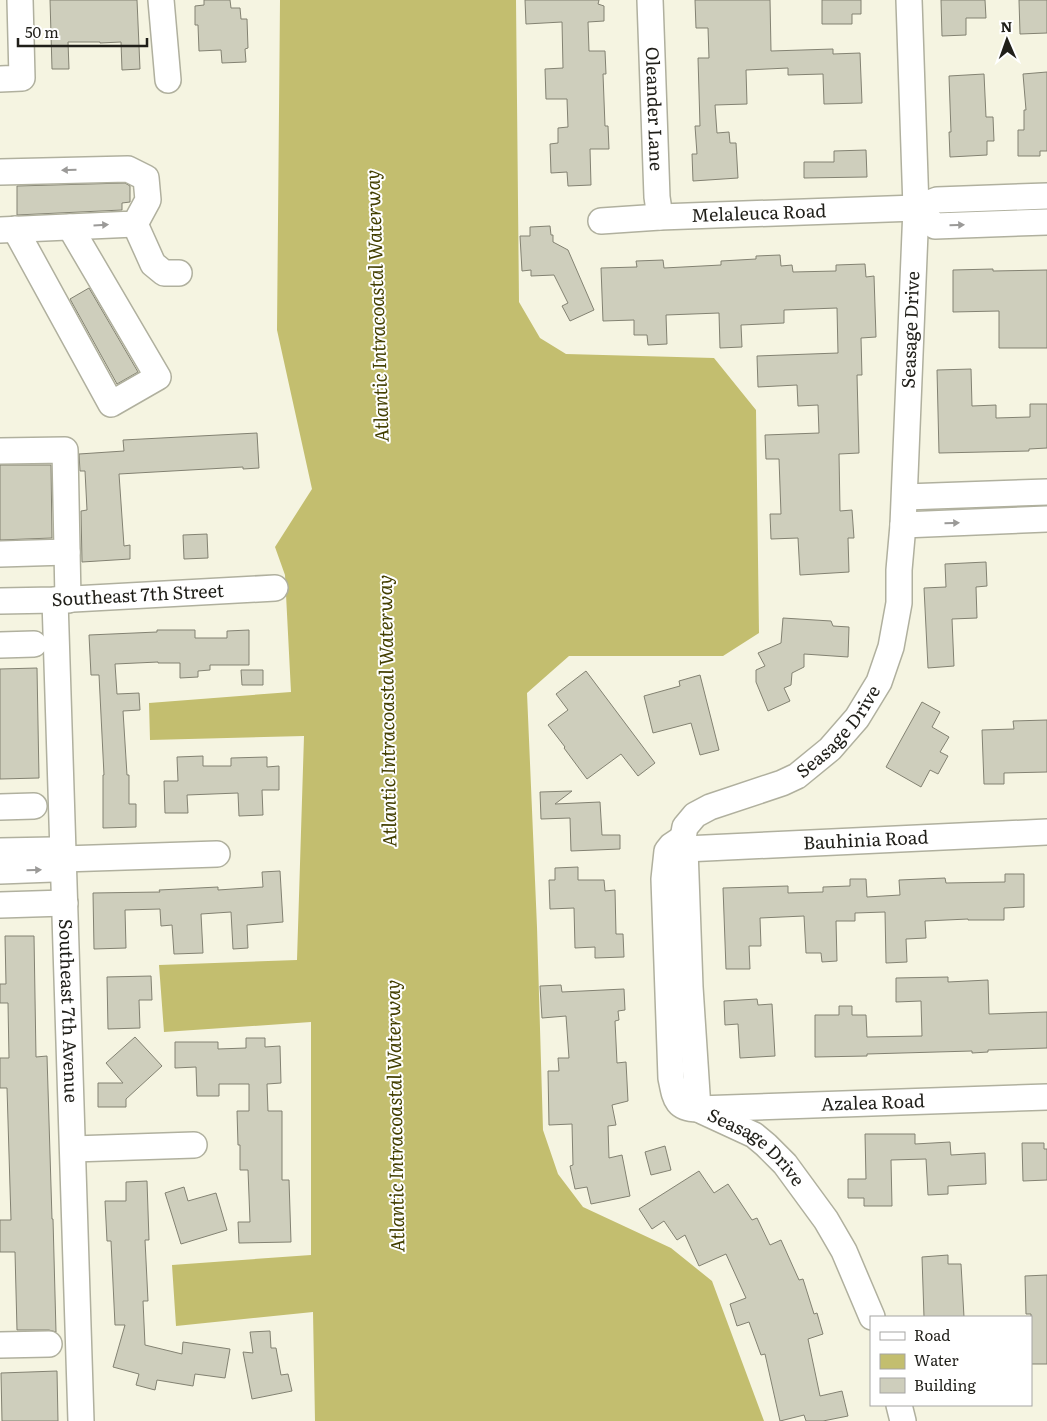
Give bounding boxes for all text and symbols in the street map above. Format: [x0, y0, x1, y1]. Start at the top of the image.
scale bar [18, 15, 146, 47]
north arrow [982, 15, 1032, 65]
text: N [1000, 16, 1013, 36]
text: 50 m [25, 20, 59, 43]
street label: Oleander Lane [640, 46, 671, 171]
one-way arrow [61, 167, 77, 175]
water label: Atlantic Intracoastal Waterway [357, 169, 395, 443]
street label: Melaleuca Road [691, 196, 827, 228]
one-way arrow [93, 221, 109, 229]
one-way arrow [949, 221, 965, 229]
street label: Seasage Drive [894, 270, 925, 389]
one-way arrow [944, 519, 960, 527]
water label: Atlantic Intracoastal Waterway [370, 574, 402, 848]
street label: Southeast 7th Street [51, 576, 225, 612]
street label: Seasage Drive [789, 679, 886, 784]
street label: Bauhinia Road [802, 823, 929, 855]
one-way arrow [26, 865, 42, 873]
street label: Southeast 7th Avenue [53, 918, 86, 1103]
water label: Atlantic Intracoastal Waterway [378, 979, 410, 1253]
street label: Azalea Road [820, 1086, 925, 1117]
street label: Seasage Drive [704, 1100, 812, 1191]
legend [870, 1316, 1032, 1406]
text: Road [914, 1323, 950, 1346]
text: Water [914, 1348, 959, 1371]
text: Building [914, 1373, 976, 1396]

